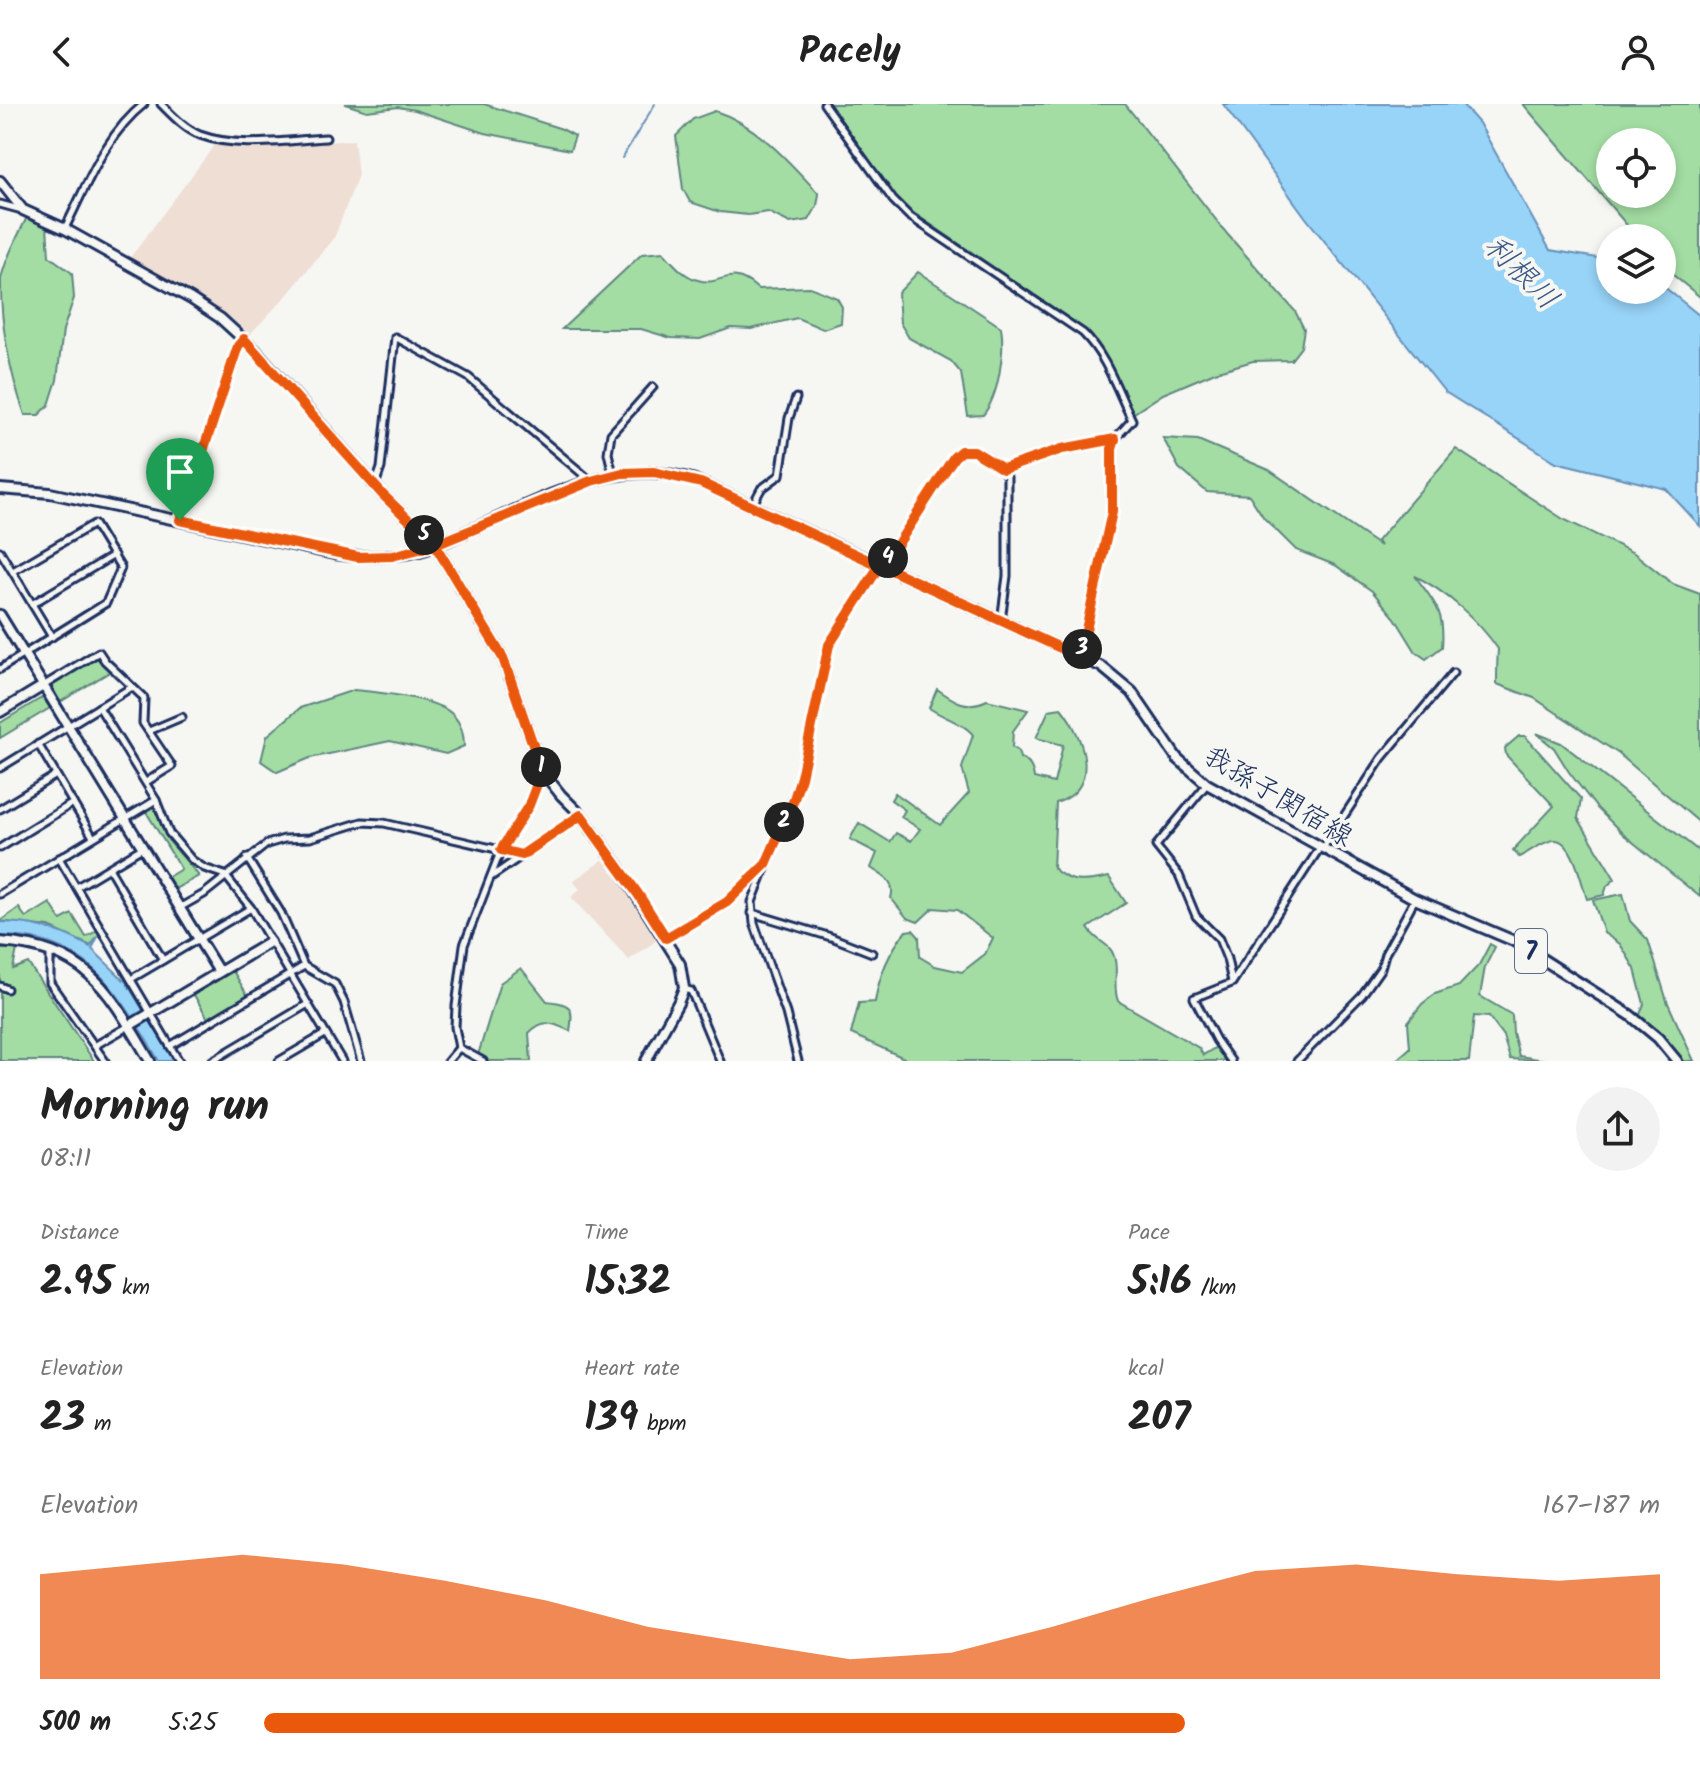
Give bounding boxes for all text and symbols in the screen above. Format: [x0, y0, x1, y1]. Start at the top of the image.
text: Pacely [799, 24, 901, 81]
icon: back [40, 30, 84, 74]
icon: person [1616, 30, 1660, 74]
map controls [1596, 128, 1676, 304]
button: locate [1596, 128, 1676, 208]
button: layers [1596, 224, 1676, 304]
water label: 利根川 [1472, 225, 1569, 322]
pin [146, 438, 214, 520]
icon: arrive [158, 450, 202, 494]
pin: 5 [404, 515, 444, 555]
text: 5 [418, 517, 430, 552]
pin: 4 [868, 538, 908, 578]
text: 4 [882, 540, 894, 575]
pin: 3 [1062, 629, 1102, 669]
text: 3 [1076, 631, 1088, 666]
street label: 我孫子関宿線 [1194, 735, 1361, 860]
pin: 1 [521, 747, 561, 787]
text: 1 [538, 749, 544, 784]
pin: 2 [764, 802, 804, 842]
text: 2 [778, 804, 790, 839]
road number: 7 [1515, 929, 1547, 973]
text: Morning run [40, 1073, 269, 1143]
button: share [1576, 1087, 1660, 1171]
text: 08:11 [40, 1138, 91, 1180]
text: Distance [40, 1216, 119, 1251]
text: Time [584, 1216, 628, 1251]
text: Pace [1128, 1216, 1170, 1251]
text: 2.95 [40, 1251, 113, 1315]
text: 15:32 [584, 1251, 671, 1315]
text: 5:16 [1128, 1251, 1192, 1315]
text: km [113, 1271, 150, 1306]
text: /km [1192, 1271, 1236, 1306]
text: Elevation [40, 1352, 123, 1387]
text: Heart rate [584, 1352, 680, 1387]
text: kcal [1128, 1352, 1164, 1387]
text: 23 [40, 1387, 85, 1451]
text: 139 [584, 1387, 638, 1451]
text: 207 [1128, 1387, 1191, 1451]
text: m [85, 1407, 112, 1442]
text: bpm [638, 1407, 687, 1442]
text: Elevation [40, 1485, 138, 1527]
text: 167–187 m [1543, 1485, 1660, 1527]
text: 500 m [40, 1702, 111, 1744]
text: 5:25 [168, 1702, 217, 1744]

